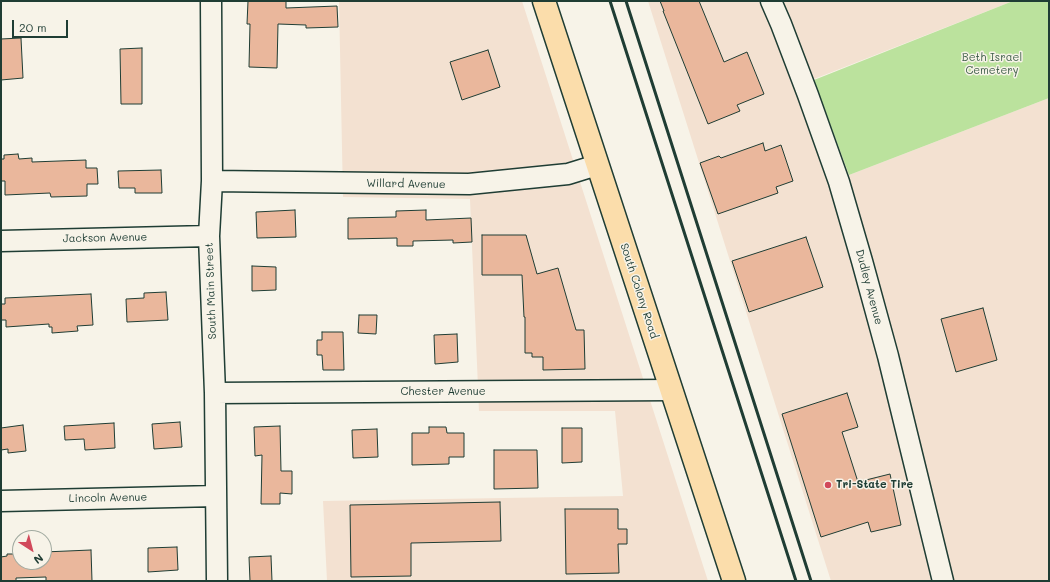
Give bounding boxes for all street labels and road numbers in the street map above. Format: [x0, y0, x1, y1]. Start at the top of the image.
street label: Willard Avenue [366, 177, 446, 191]
street label: Jackson Avenue [63, 231, 147, 245]
street label: South Main Street [203, 242, 219, 340]
street label: South Colony Road [617, 242, 661, 340]
street label: Dudley Avenue [853, 248, 885, 326]
street label: Chester Avenue [401, 385, 485, 399]
street label: Lincoln Avenue [69, 491, 147, 505]

